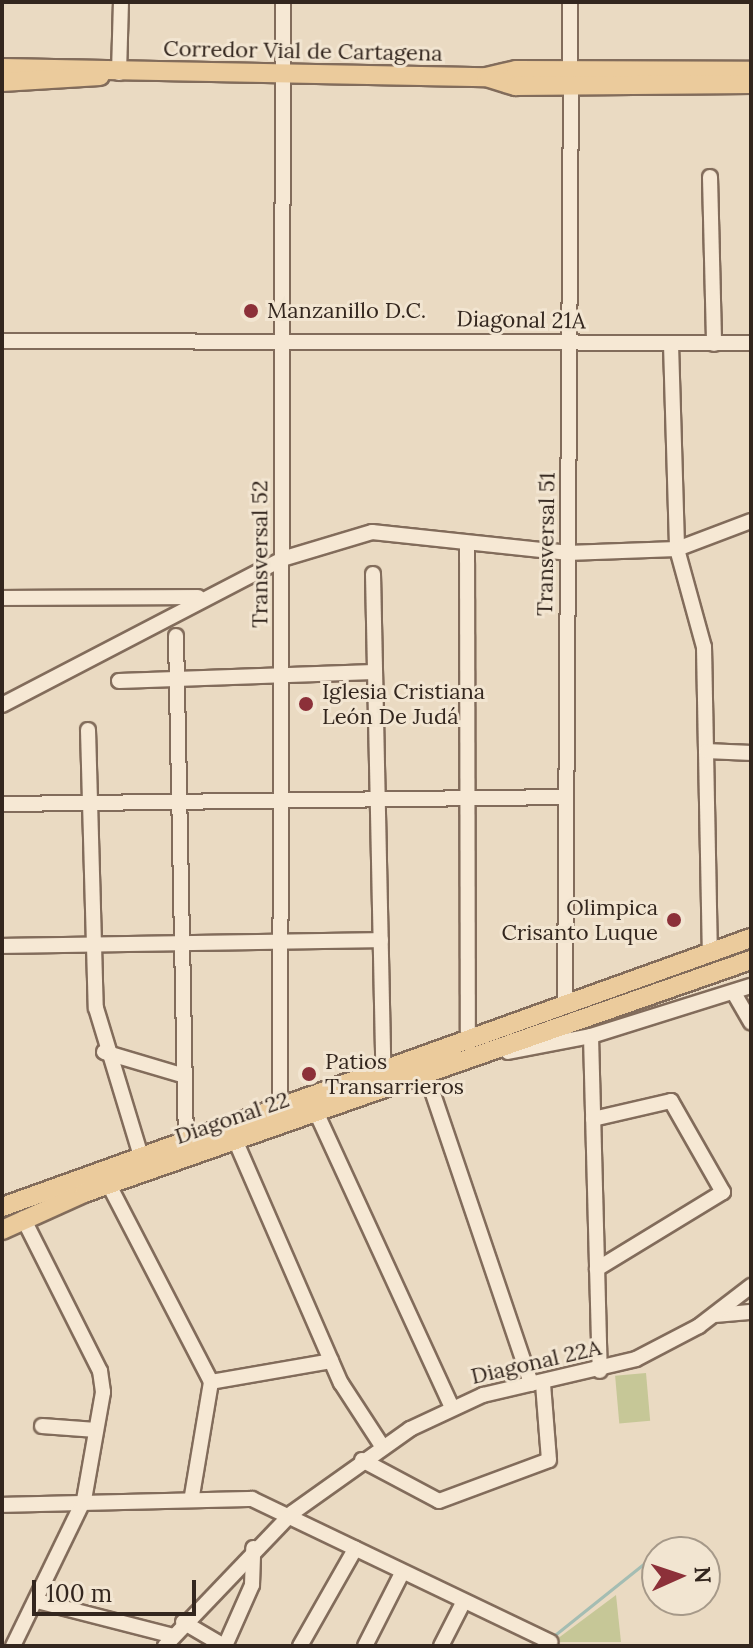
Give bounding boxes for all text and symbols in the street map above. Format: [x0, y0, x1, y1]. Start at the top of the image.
street label: Corredor Vial de Cartagena [163, 35, 443, 67]
place label: Manzanillo D.C. [267, 298, 426, 324]
marker: Manzanillo D.C. [242, 302, 260, 320]
street label: Diagonal 21A [456, 306, 586, 334]
street label: Transversal 51 [532, 472, 560, 616]
street label: Transversal 52 [247, 480, 273, 628]
place label: Iglesia Cristiana León De Judá [322, 678, 485, 730]
marker: Iglesia Cristiana León De Judá [297, 695, 315, 713]
place label: Olimpica Crisanto Luque [501, 894, 658, 946]
marker: Olimpica Crisanto Luque [665, 911, 683, 929]
place label: Patios Transarrieros [325, 1048, 464, 1100]
marker: Patios Transarrieros [300, 1065, 318, 1083]
street label: Diagonal 22 [171, 1086, 293, 1150]
street label: Diagonal 22A [468, 1334, 604, 1390]
north arrow [641, 1536, 721, 1616]
scale bar [36, 1564, 200, 1614]
text: N [689, 1566, 717, 1584]
text: 100 m [46, 1578, 112, 1609]

